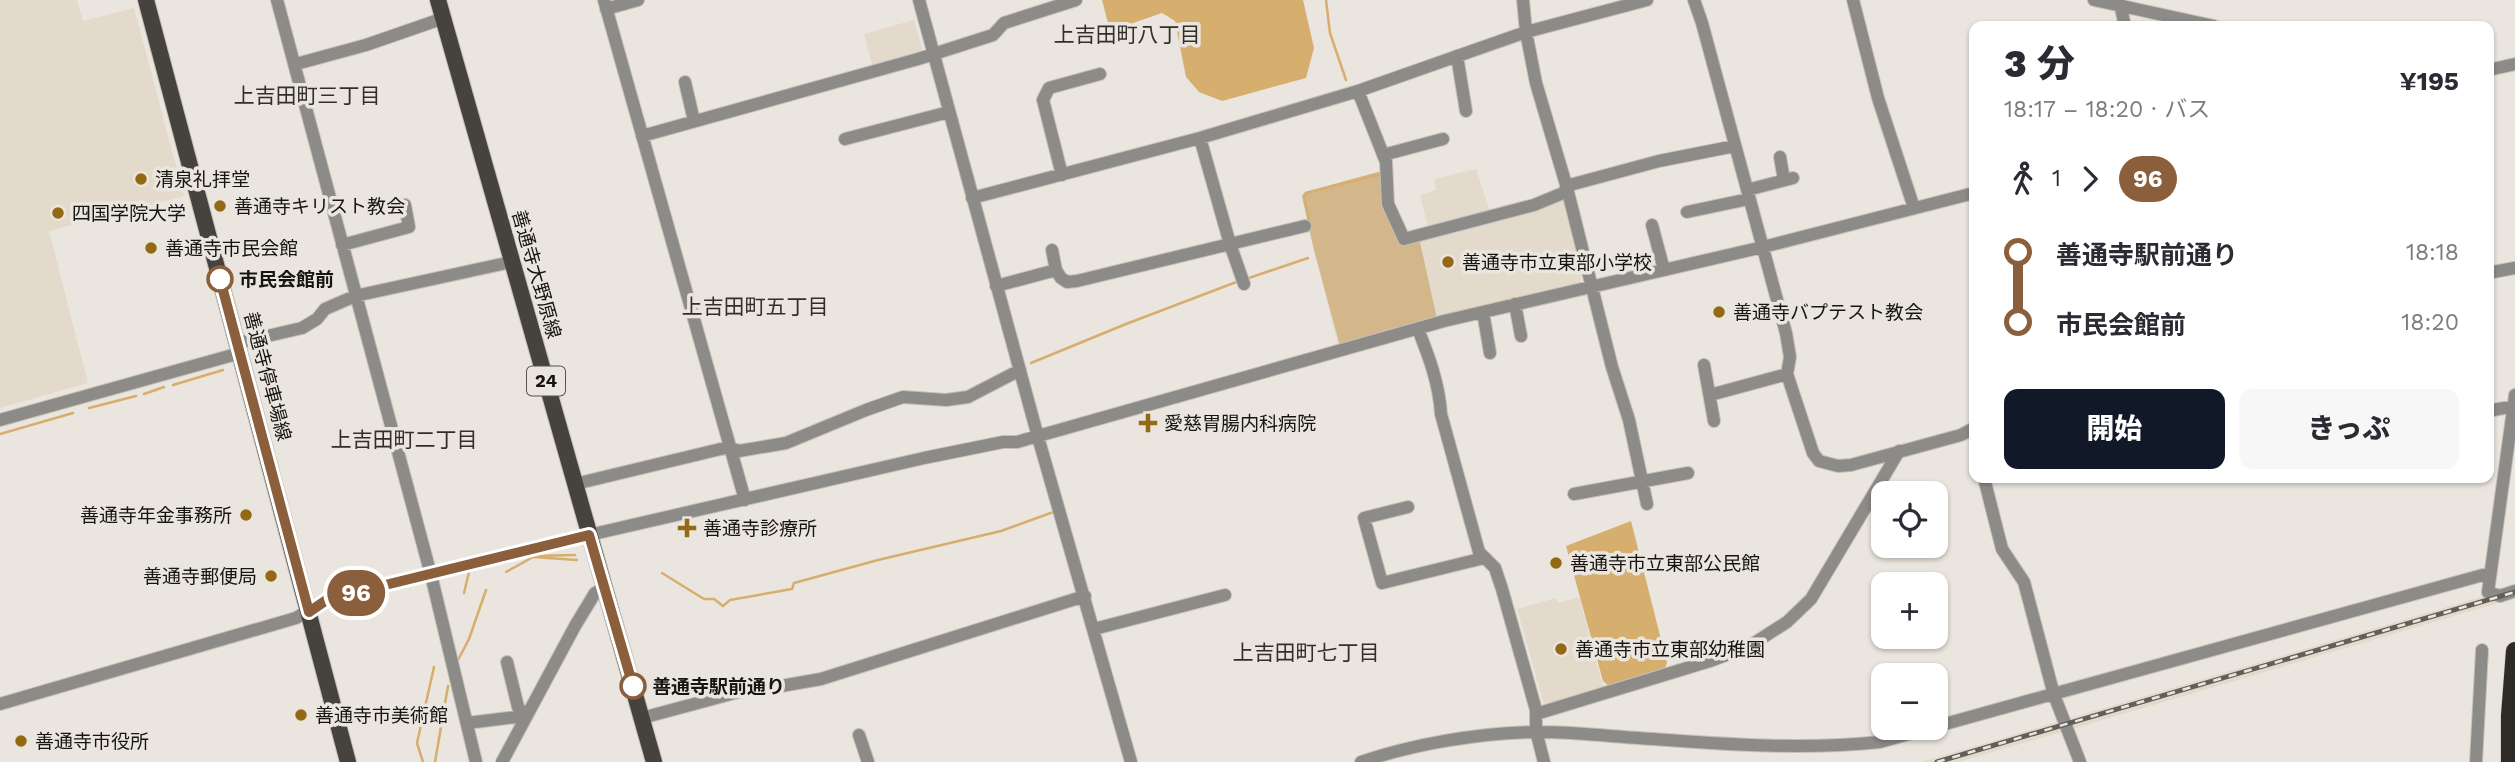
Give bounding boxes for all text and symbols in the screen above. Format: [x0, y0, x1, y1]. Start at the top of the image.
district label: 上吉田町八丁目 [1054, 22, 1201, 47]
text: 3 分 [2004, 42, 2075, 86]
text: ¥195 [2399, 66, 2459, 96]
district label: 上吉田町三丁目 [234, 83, 381, 108]
text: 18:17 – 18:20 · バス [2004, 96, 2210, 123]
icon: walk [2004, 160, 2042, 198]
icon: forward [2071, 160, 2109, 198]
text: 1 [2052, 165, 2061, 192]
text: 96 [2133, 165, 2163, 193]
place label: 清泉礼拝堂 [155, 168, 250, 191]
marker: 清泉礼拝堂 [133, 171, 149, 187]
place label: 善通寺キリスト教会 [234, 195, 405, 218]
marker: 善通寺キリスト教会 [212, 198, 228, 214]
place label: 四国学院大学 [72, 202, 186, 225]
marker: 四国学院大学 [50, 205, 66, 221]
street label: 善通寺大野原線 [507, 207, 566, 341]
place label: 善通寺市民会館 [165, 237, 298, 260]
text: 18:18 [2406, 239, 2459, 266]
marker: 善通寺市民会館 [143, 240, 159, 256]
text: 善通寺駅前通り [2056, 240, 2238, 270]
place label: 善通寺市立東部小学校 [1462, 251, 1652, 274]
marker: 善通寺市立東部小学校 [1440, 254, 1456, 270]
marker: 市民会館前 [207, 266, 233, 292]
place label: 市民会館前 [239, 268, 334, 291]
district label: 上吉田町五丁目 [682, 294, 829, 319]
place label: 善通寺バプテスト教会 [1733, 301, 1923, 324]
marker: 善通寺バプテスト教会 [1711, 304, 1727, 320]
street label: 善通寺停車場線 [239, 309, 296, 443]
text: 18:20 [2401, 309, 2459, 336]
text: 市民会館前 [2056, 310, 2186, 340]
road number: 24 [527, 366, 565, 396]
button: 開始 [2004, 389, 2225, 469]
button: きっぷ [2239, 389, 2459, 469]
place label: 愛慈胃腸内科病院 [1164, 412, 1316, 435]
marker: 愛慈胃腸内科病院 [1138, 413, 1158, 433]
district label: 上吉田町二丁目 [331, 427, 478, 452]
map controls [1871, 481, 1948, 740]
button: locate [1871, 481, 1948, 558]
place label: 善通寺年金事務所 [80, 504, 232, 527]
marker: 善通寺年金事務所 [238, 507, 254, 523]
place label: 善通寺診療所 [703, 517, 817, 540]
marker: 善通寺診療所 [677, 518, 697, 538]
place label: 善通寺市立東部公民館 [1570, 552, 1760, 575]
marker: 善通寺市立東部公民館 [1548, 555, 1564, 571]
place label: 善通寺郵便局 [143, 565, 257, 588]
marker: 善通寺郵便局 [263, 568, 279, 584]
line badge: 96 [324, 570, 388, 616]
button: + [1871, 572, 1948, 649]
text: 96 [341, 579, 371, 607]
place label: 善通寺市立東部幼稚園 [1575, 638, 1765, 661]
district label: 上吉田町七丁目 [1233, 640, 1380, 665]
marker: 善通寺市立東部幼稚園 [1553, 641, 1569, 657]
button: − [1871, 663, 1948, 740]
marker: 善通寺駅前通り [620, 673, 646, 699]
place label: 善通寺駅前通り [652, 675, 785, 698]
place label: 善通寺市美術館 [315, 704, 448, 727]
marker: 善通寺市美術館 [293, 707, 309, 723]
place label: 善通寺市役所 [35, 730, 149, 753]
marker: 善通寺市役所 [13, 733, 29, 749]

